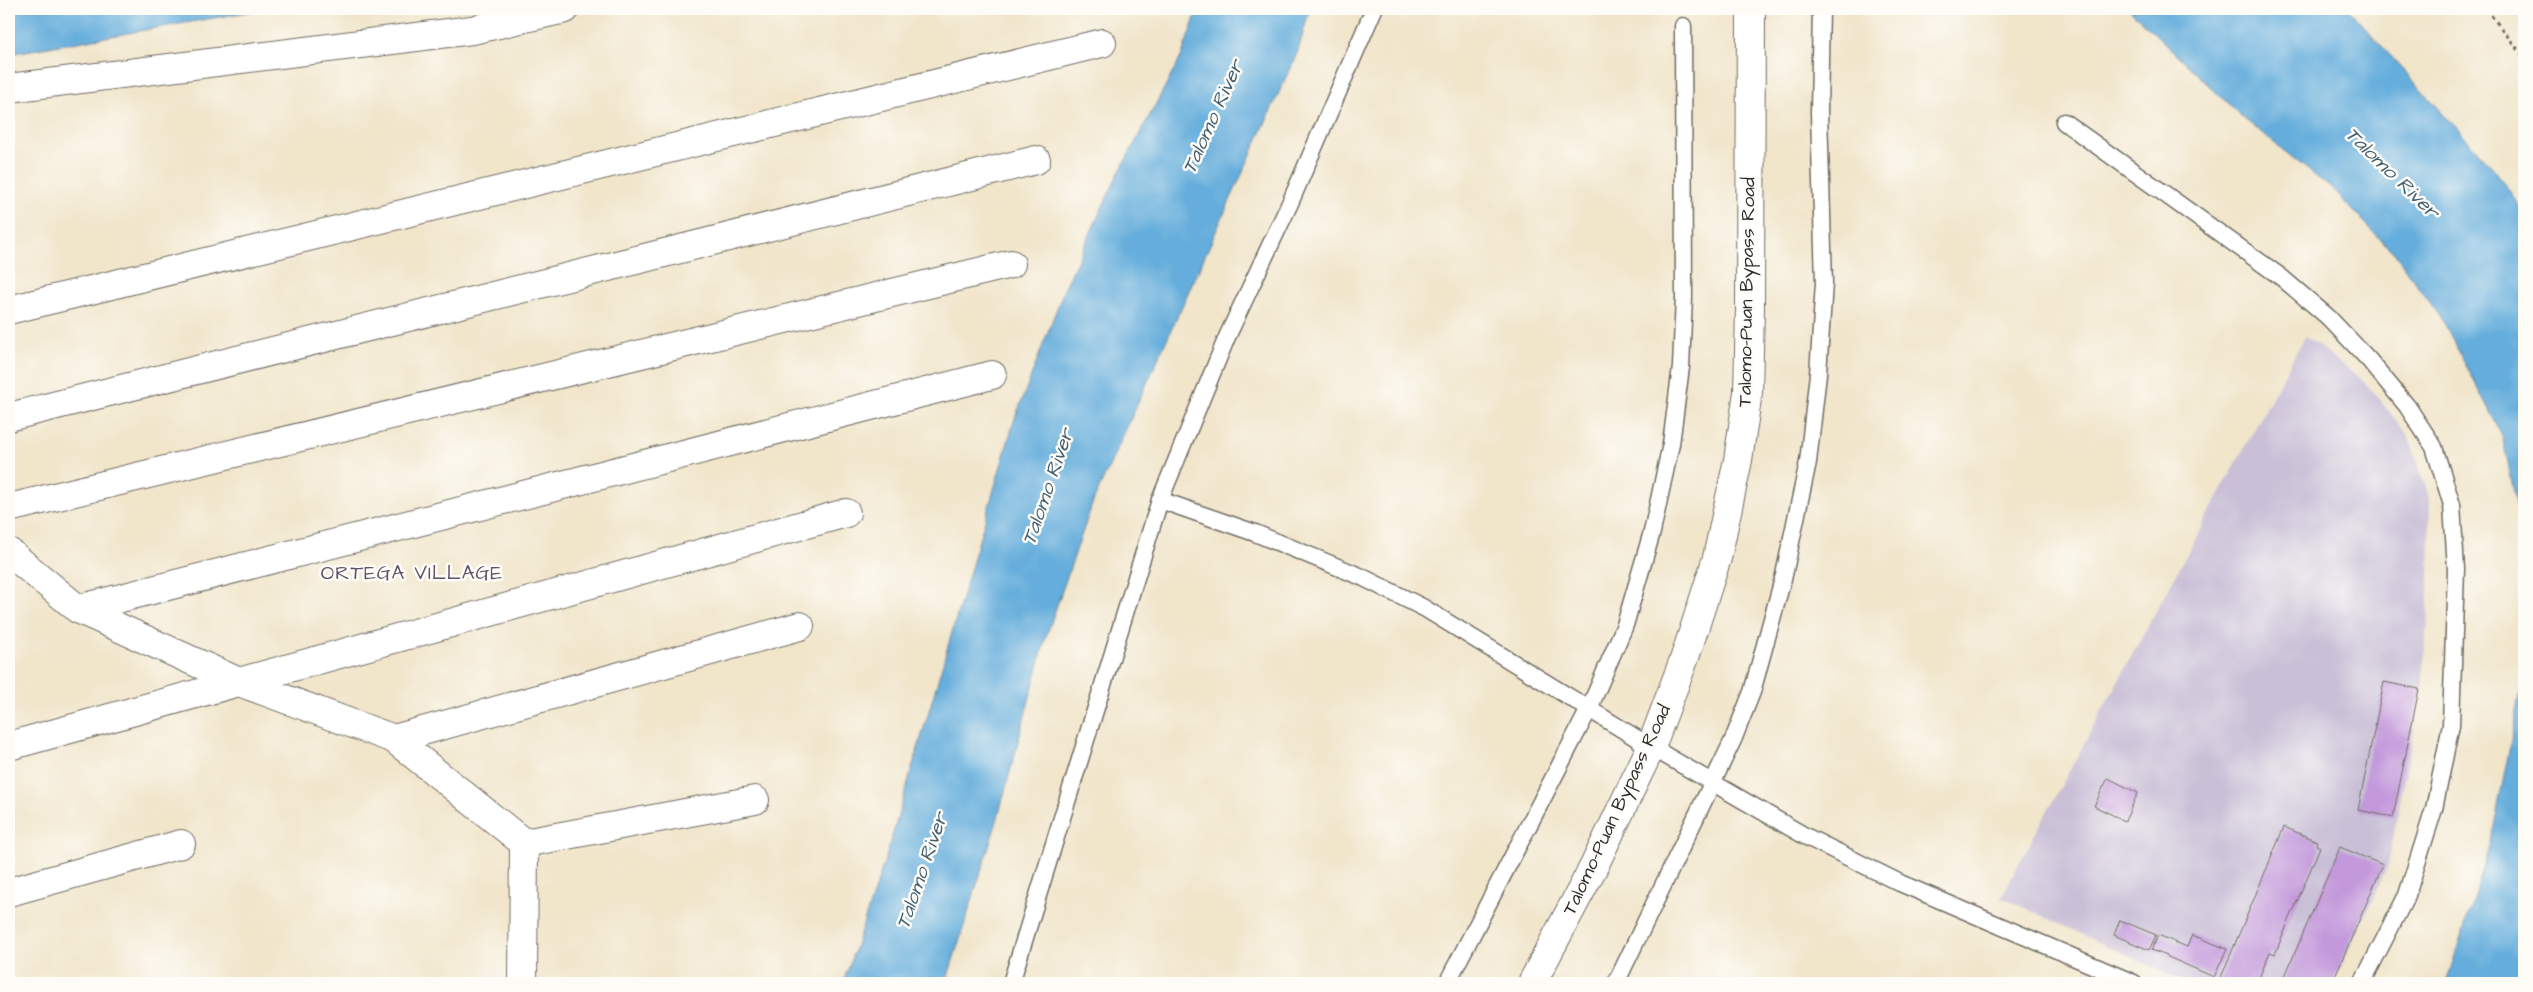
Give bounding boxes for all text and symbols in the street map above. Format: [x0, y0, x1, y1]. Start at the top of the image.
water label: Talomo River [1176, 54, 1251, 178]
water label: Talomo River [2339, 121, 2447, 227]
street label: Talomo-Puan Bypass Road [1731, 177, 1764, 407]
water label: Talomo River [1015, 423, 1082, 549]
district label: ORTEGA VILLAGE [321, 559, 503, 587]
street label: Talomo-Puan Bypass Road [1556, 700, 1679, 920]
water label: Talomo River [889, 807, 956, 933]

